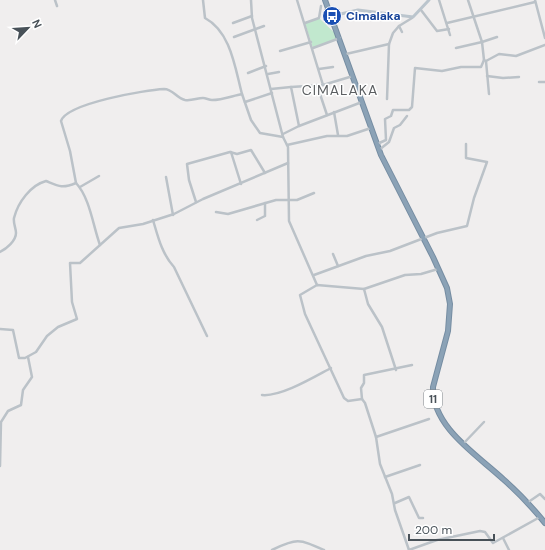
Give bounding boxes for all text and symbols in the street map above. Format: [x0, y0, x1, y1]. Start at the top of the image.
bus stop icon: Cimalaka [321, 5, 343, 27]
north arrow [8, 8, 48, 48]
place label: Cimalaka [346, 8, 400, 24]
text: N [29, 17, 45, 30]
district label: CIMALAKA [302, 81, 378, 99]
road number: 11 [424, 390, 442, 408]
scale bar [409, 516, 494, 542]
text: 200 m [415, 522, 452, 538]

